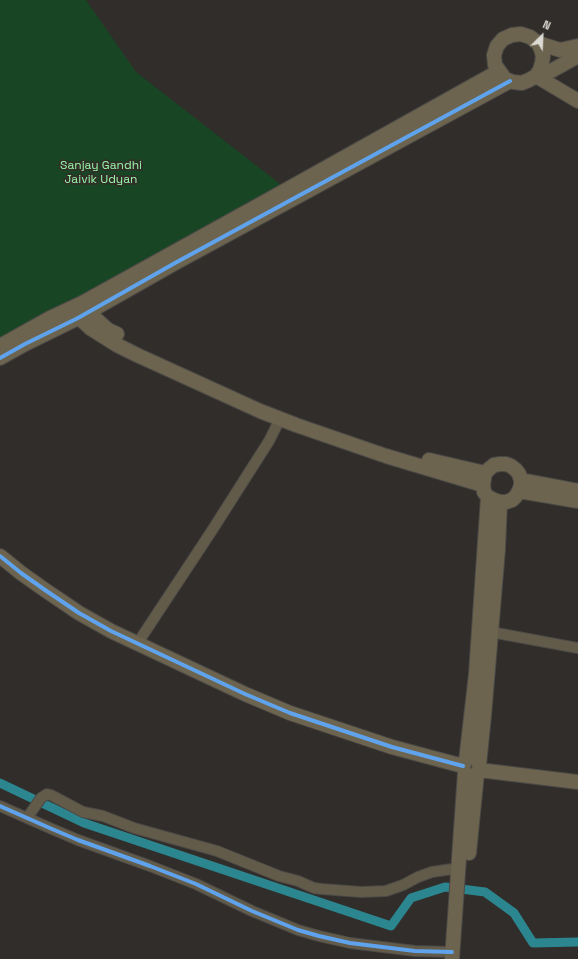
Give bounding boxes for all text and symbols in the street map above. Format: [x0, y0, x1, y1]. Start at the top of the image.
north arrow [522, 16, 562, 56]
text: N [541, 17, 553, 33]
park label: Sanjay Gandhi Jaivik Udyan [60, 159, 142, 187]

